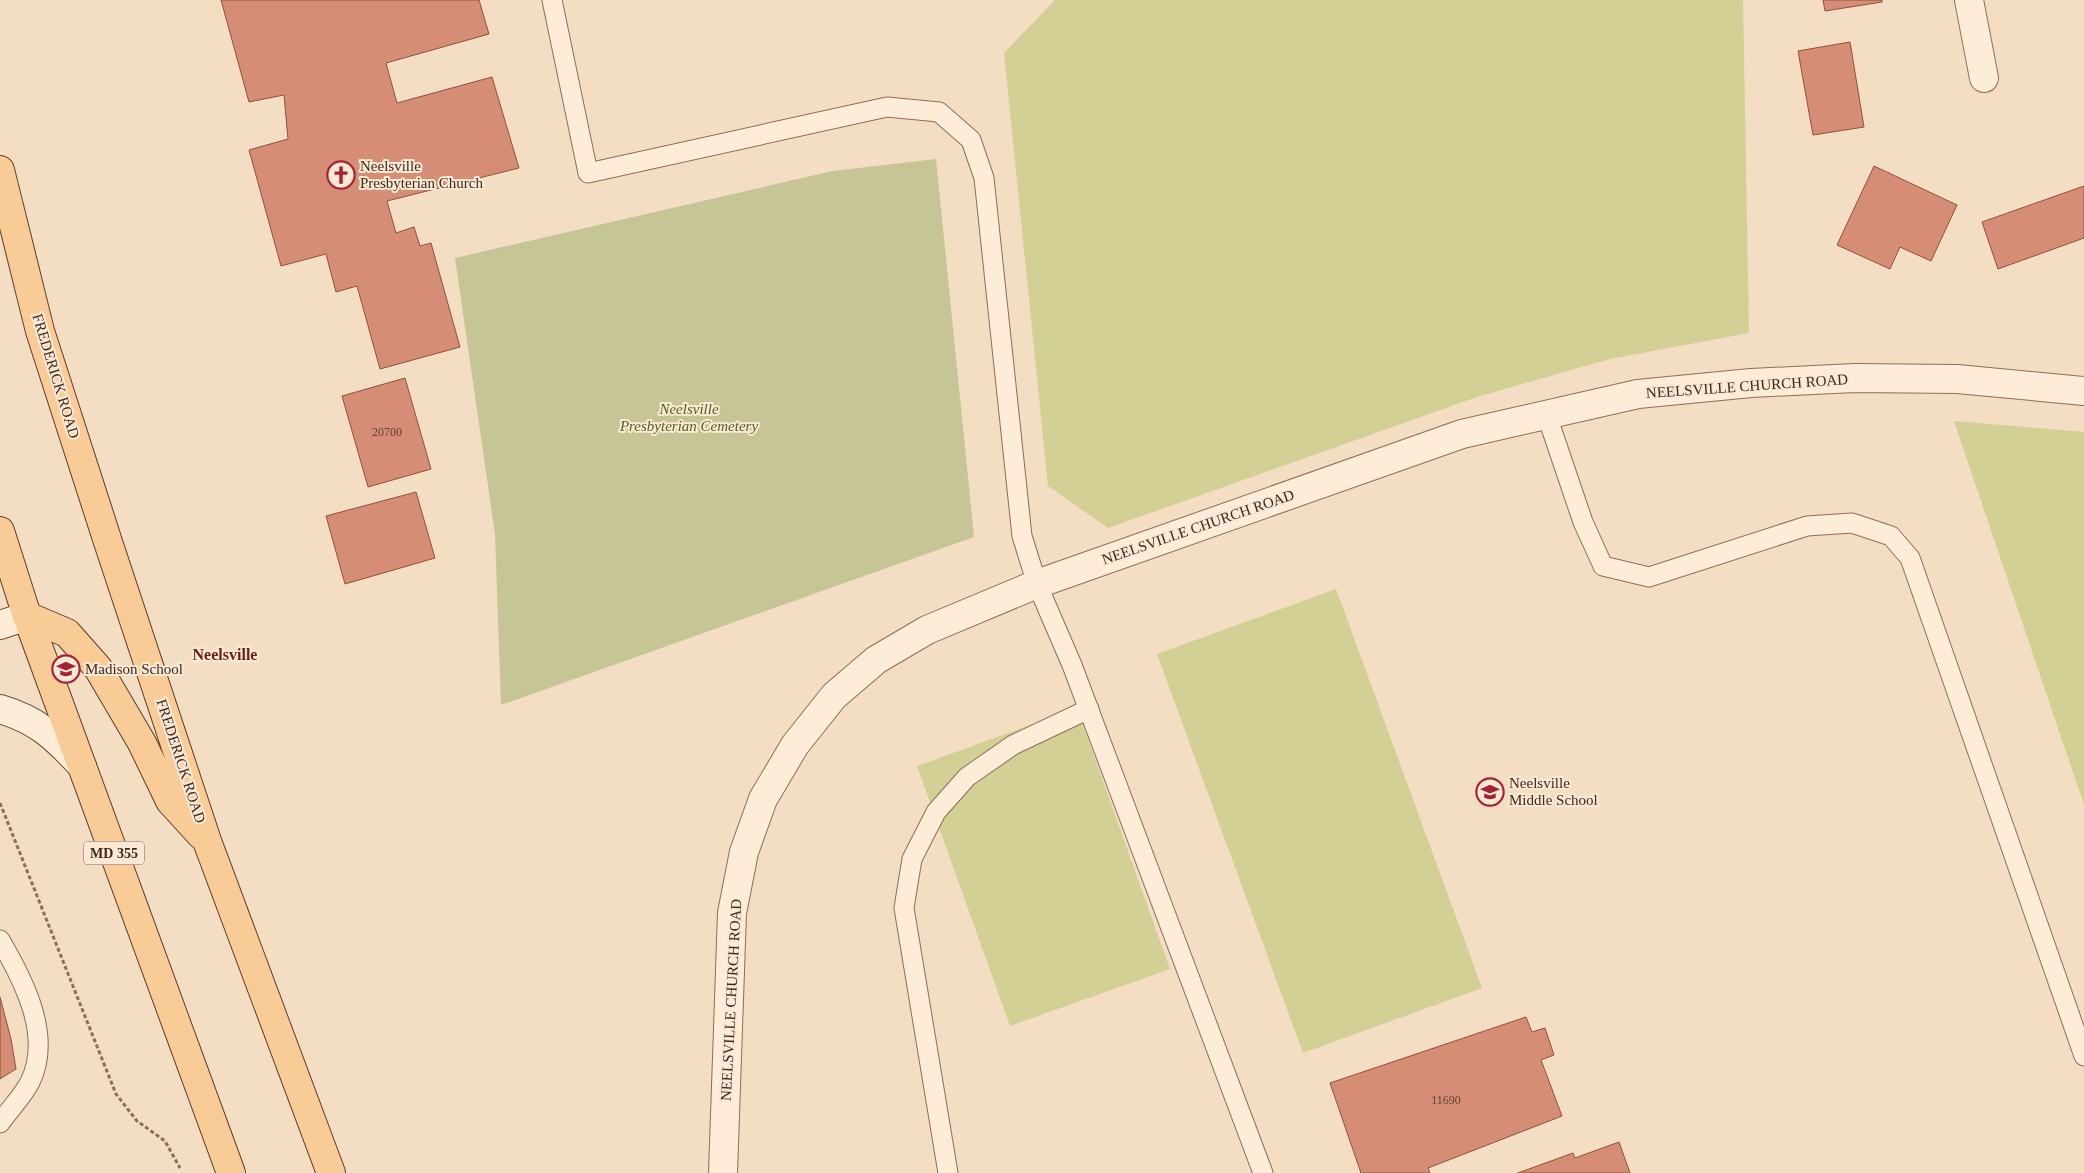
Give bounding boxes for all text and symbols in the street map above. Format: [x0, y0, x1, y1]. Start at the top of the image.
place label: Neelsville Presbyterian Church [360, 158, 483, 191]
church icon: Neelsville Presbyterian Church [326, 160, 356, 190]
street label: FREDERICK ROAD [29, 312, 83, 440]
street label: NEELSVILLE CHURCH ROAD [1645, 371, 1849, 401]
park label: Neelsville Presbyterian Cemetery [619, 401, 758, 434]
house number: 20700 [372, 425, 402, 439]
street label: NEELSVILLE CHURCH ROAD [1100, 486, 1296, 568]
district label: Neelsville [193, 646, 257, 663]
school or university icon: Madison School [51, 654, 81, 684]
place label: Madison School [85, 661, 183, 677]
street label: FREDERICK ROAD [153, 697, 209, 825]
place label: Neelsville Middle School [1509, 775, 1598, 808]
school or university icon: Neelsville Middle School [1475, 777, 1505, 807]
road number: MD 355 [84, 841, 144, 864]
street label: NEELSVILLE CHURCH ROAD [718, 898, 744, 1102]
house number: 11690 [1431, 1093, 1461, 1107]

